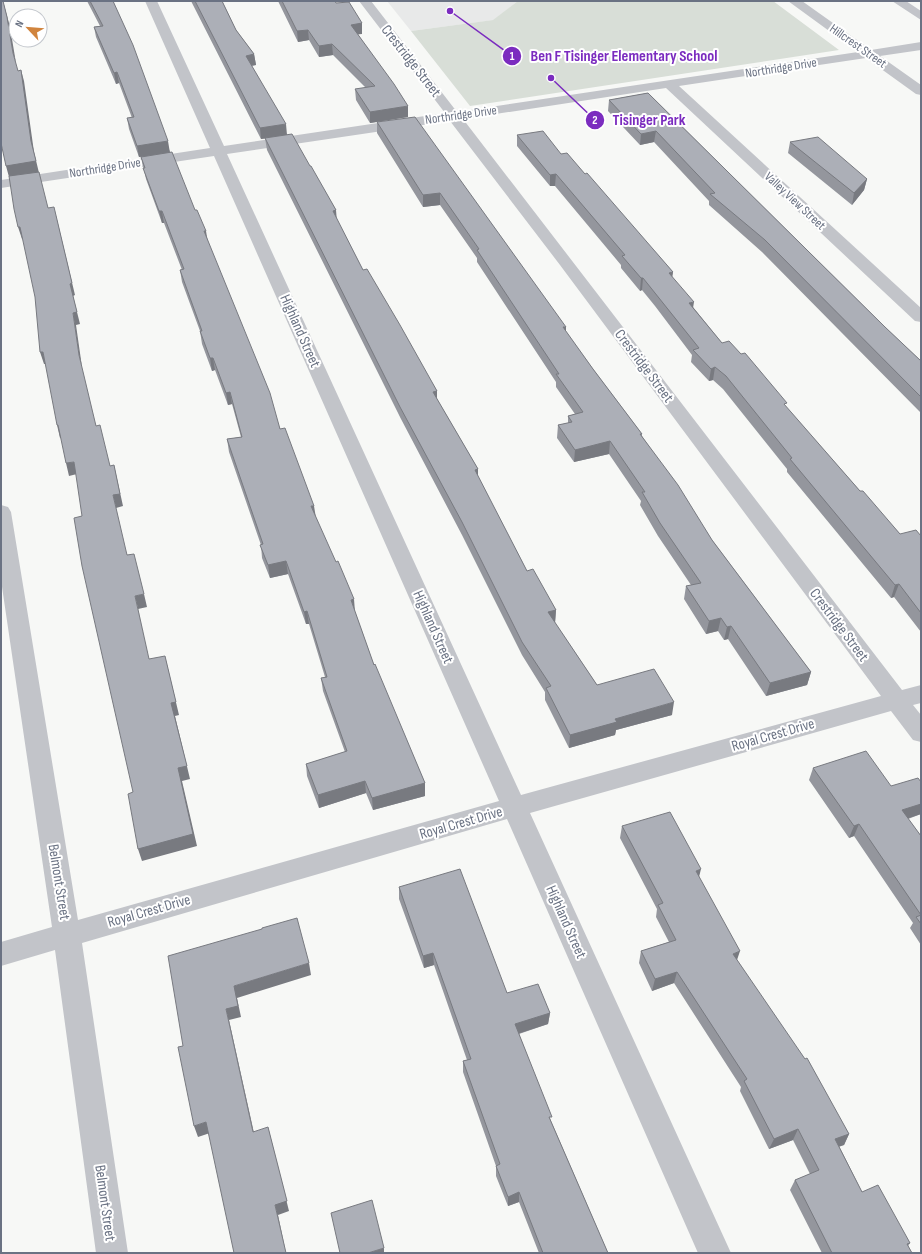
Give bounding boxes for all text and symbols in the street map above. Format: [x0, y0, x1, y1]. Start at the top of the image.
north arrow [8, 8, 48, 48]
text: N [12, 18, 27, 29]
street label: Crestridge Street [377, 21, 445, 101]
street label: Hillcrest Street [826, 21, 890, 71]
callout: Ben F Tisinger Elementary School [502, 42, 725, 70]
text: Ben F Tisinger Elementary School [531, 47, 717, 66]
text: 1 [510, 49, 515, 64]
street label: Northridge Drive [744, 54, 818, 82]
street label: Northridge Drive [424, 102, 498, 128]
callout: Tisinger Park [585, 106, 694, 134]
text: Tisinger Park [613, 111, 686, 130]
text: 2 [592, 113, 598, 128]
street label: Northridge Drive [68, 154, 142, 182]
street label: Valley View Street [761, 169, 829, 233]
street label: Highland Street [275, 291, 325, 371]
street label: Crestridge Street [610, 326, 678, 407]
street label: Crestridge Street [805, 585, 873, 666]
street label: Highland Street [408, 587, 458, 667]
street label: Royal Crest Drive [729, 714, 817, 756]
street label: Royal Crest Drive [417, 802, 505, 844]
street label: Belmont Street [44, 843, 74, 922]
street label: Highland Street [541, 882, 591, 962]
street label: Royal Crest Drive [105, 890, 193, 932]
street label: Belmont Street [90, 1164, 120, 1243]

